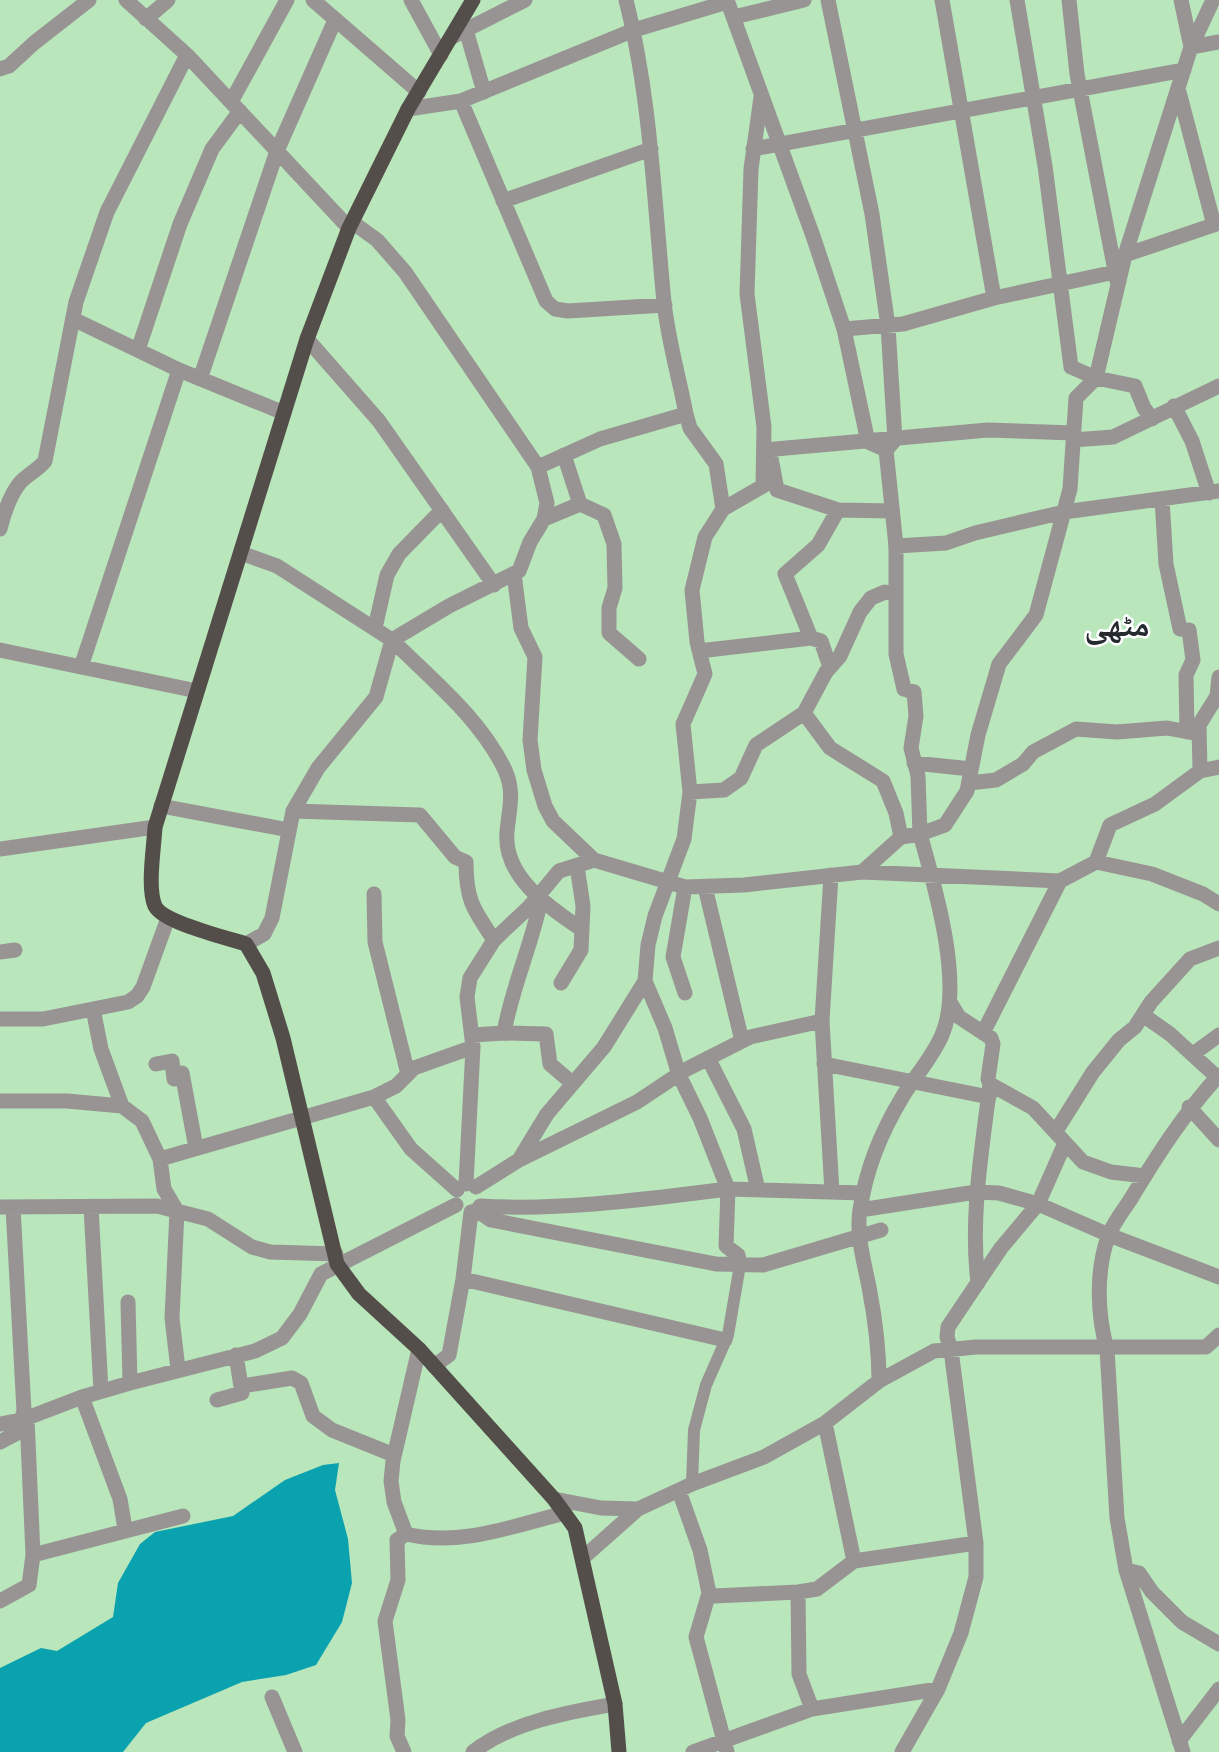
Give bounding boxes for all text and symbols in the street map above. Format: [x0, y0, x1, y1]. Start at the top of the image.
district label: مٹھی [1084, 605, 1150, 645]

